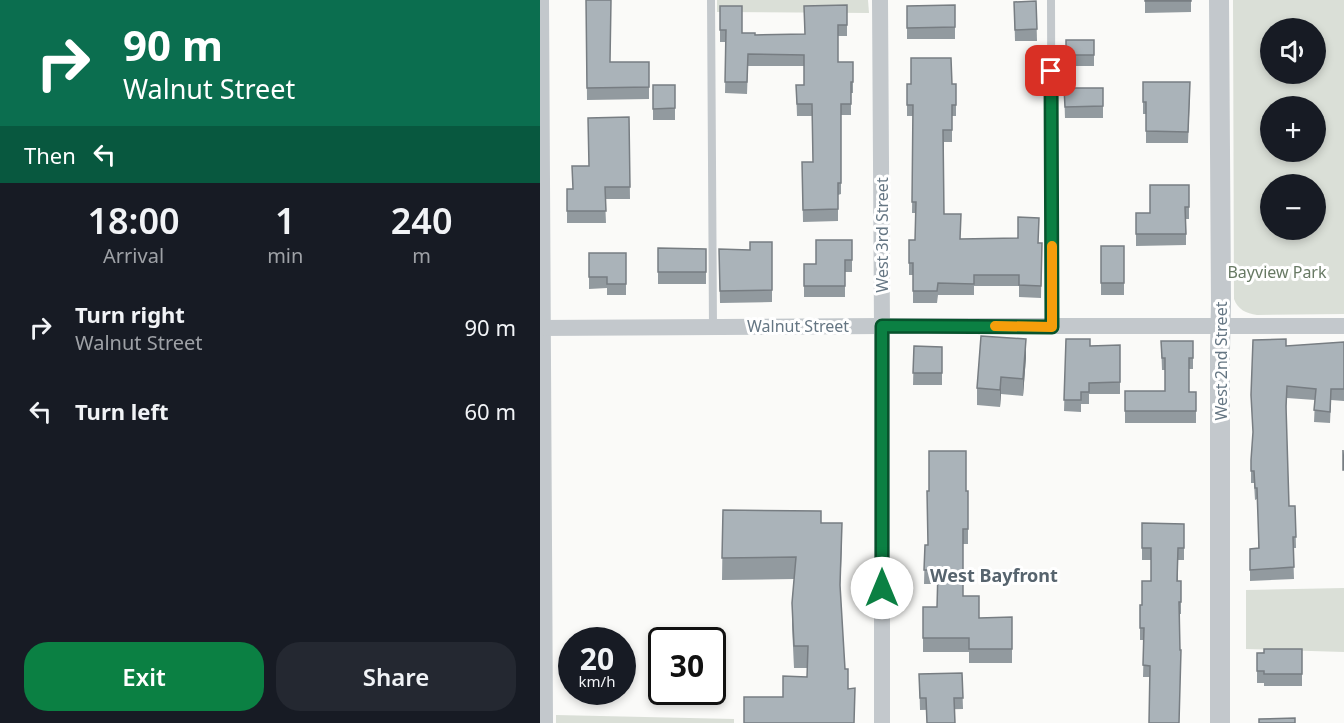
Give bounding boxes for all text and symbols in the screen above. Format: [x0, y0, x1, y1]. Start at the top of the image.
text: 90 m [123, 16, 223, 73]
map controls [1260, 18, 1326, 240]
button: sound [1260, 18, 1326, 84]
icon: right [24, 24, 102, 102]
pin [1025, 45, 1076, 96]
icon: arrive [1034, 54, 1067, 87]
text: Walnut Street [123, 70, 295, 107]
button: + [1260, 96, 1326, 162]
icon: left [88, 138, 121, 171]
text: Then [24, 140, 76, 170]
button: − [1260, 174, 1326, 240]
street label: West 3rd Street [871, 177, 893, 293]
text: 18:00 [87, 196, 180, 245]
text: 1 [275, 196, 296, 245]
text: 240 [391, 196, 453, 245]
text: Arrival [103, 242, 164, 269]
text: min [267, 242, 303, 269]
text: m [412, 242, 431, 269]
park label: Bayview Park [1227, 261, 1327, 283]
text: Turn right [75, 299, 185, 329]
street label: West 2nd Street [1210, 301, 1232, 420]
icon: right [24, 311, 57, 344]
text: 90 m [465, 312, 516, 342]
street label: Walnut Street [747, 315, 849, 337]
text: Walnut Street [75, 329, 203, 356]
icon: left [24, 395, 57, 428]
text: Turn left [75, 396, 169, 426]
text: 60 m [465, 396, 516, 426]
position arrow [850, 556, 914, 620]
district label: West Bayfront [930, 563, 1058, 587]
speed limit sign: 30 [648, 627, 726, 705]
text: 20 [580, 638, 614, 679]
button: Exit [24, 642, 264, 711]
button: Share [276, 642, 516, 711]
text: km/h [579, 671, 615, 691]

